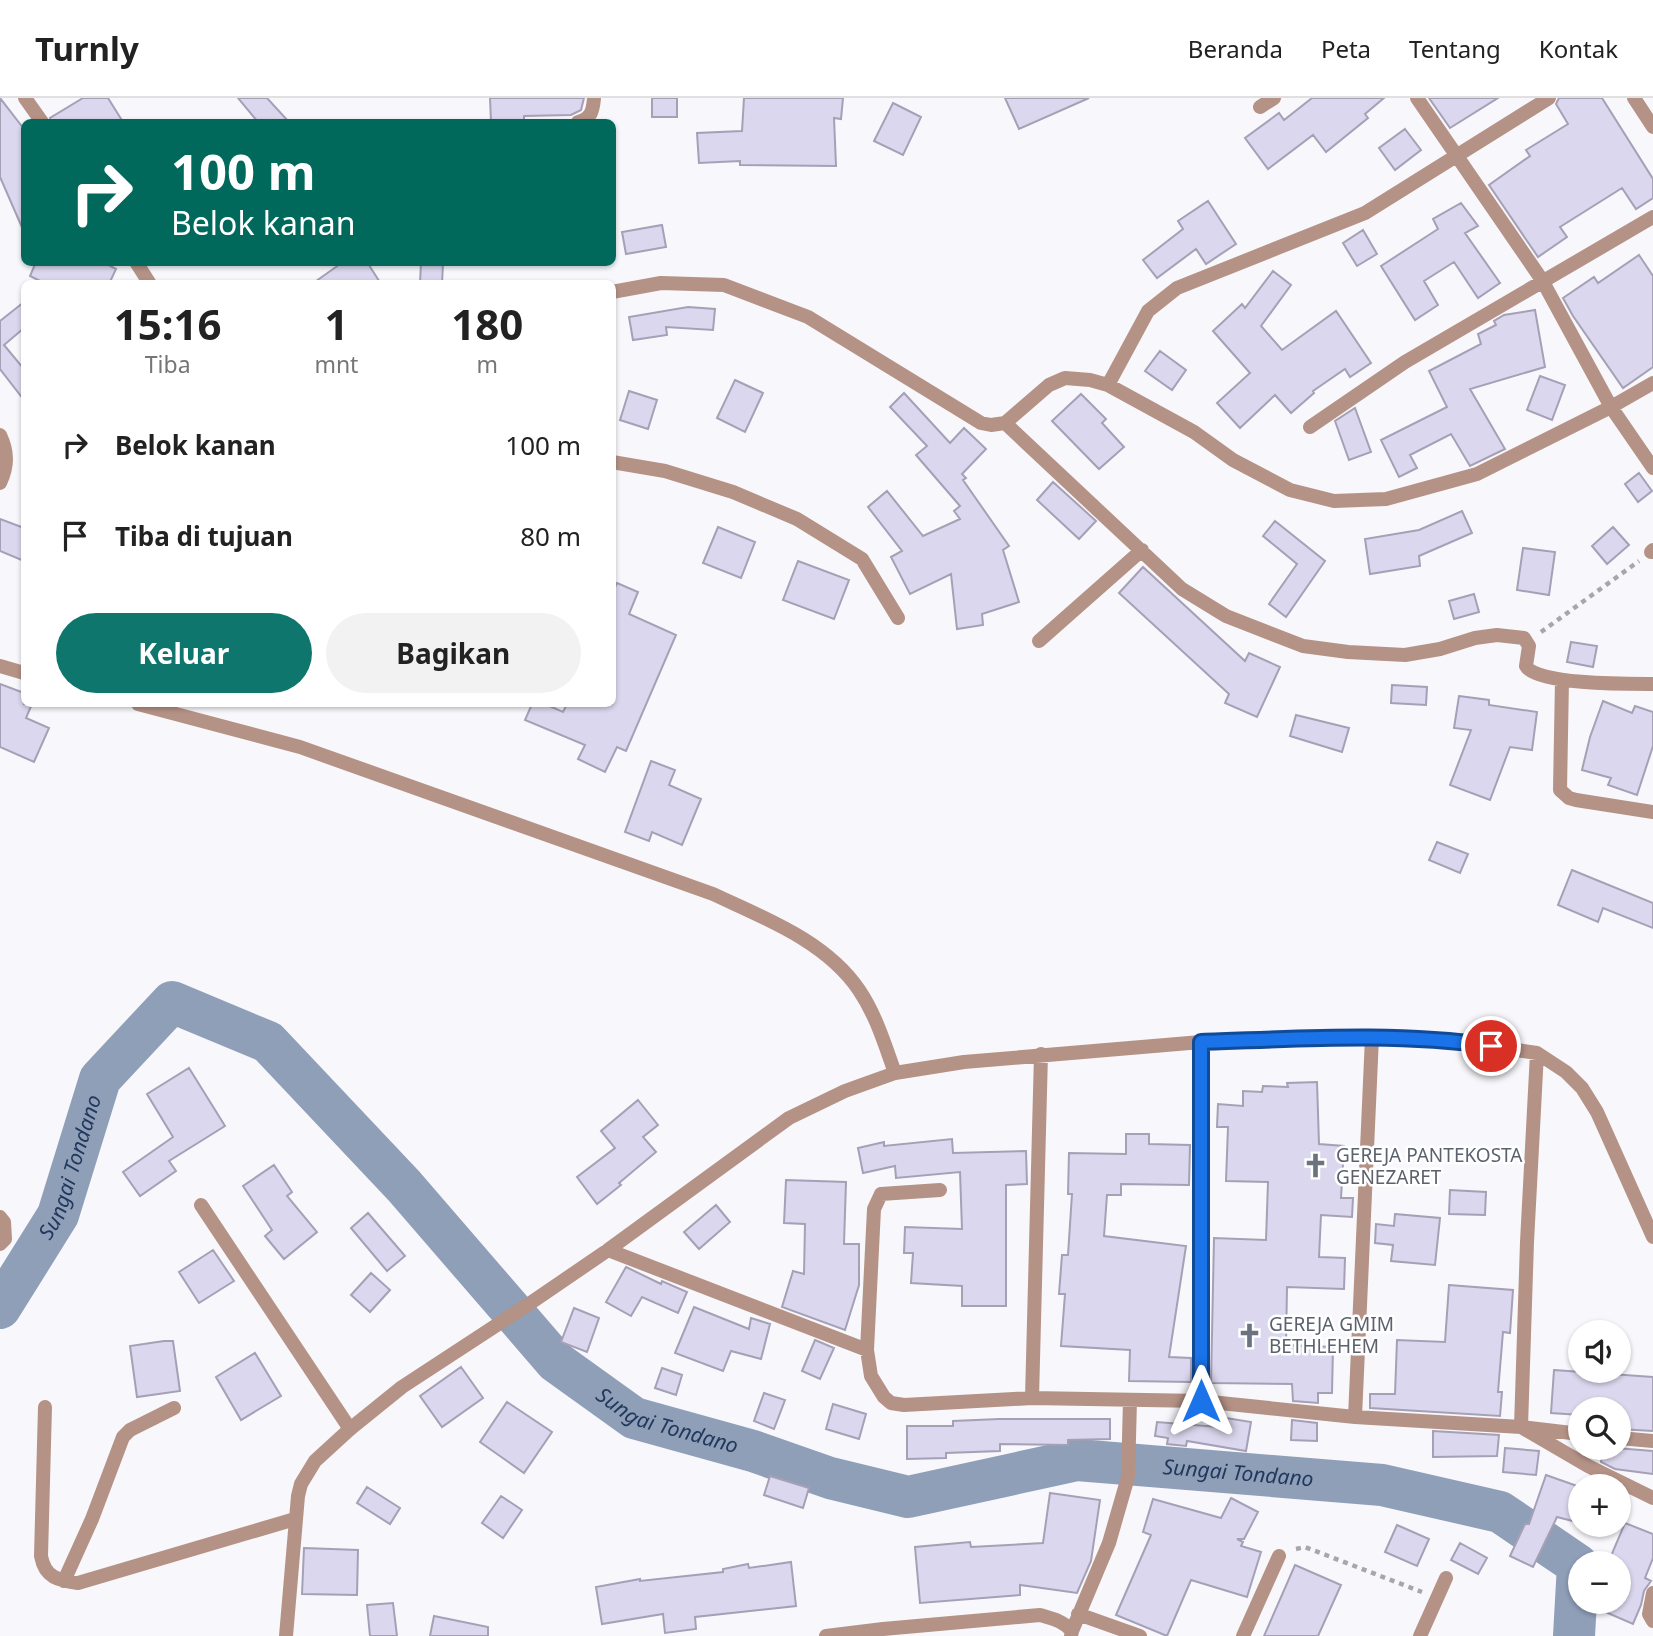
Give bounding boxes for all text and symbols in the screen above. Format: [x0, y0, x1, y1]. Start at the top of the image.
text: Turnly [35, 26, 139, 71]
text: Beranda [1188, 32, 1283, 65]
text: Peta [1321, 32, 1371, 65]
text: Tentang [1409, 32, 1501, 65]
text: Kontak [1539, 32, 1618, 65]
text: 100 m [171, 138, 316, 204]
icon: right [56, 147, 147, 238]
text: Belok kanan [171, 201, 355, 244]
text: 15:16 [114, 295, 222, 352]
text: 1 [324, 295, 348, 352]
text: 180 [451, 295, 523, 352]
text: Tiba [145, 348, 191, 380]
text: mnt [314, 348, 358, 380]
text: m [476, 348, 498, 380]
icon: right [56, 426, 94, 464]
text: Belok kanan [115, 427, 276, 463]
text: 100 m [505, 427, 581, 463]
icon: arrive [56, 517, 94, 555]
text: Tiba di tujuan [115, 518, 293, 554]
text: 80 m [520, 518, 581, 554]
button: Keluar [56, 613, 312, 693]
button: Bagikan [326, 613, 581, 693]
pin [1461, 1016, 1521, 1076]
icon: arrive [1472, 1027, 1510, 1065]
water label: Sungai Tondano [31, 1091, 107, 1244]
place label: GEREJA PANTEKOSTA GENEZARET [1336, 1142, 1523, 1190]
church icon: GEREJA PANTEKOSTA GENEZARET [1302, 1152, 1330, 1180]
place label: GEREJA GMIM BETHLEHEM [1269, 1311, 1394, 1359]
map controls [1568, 1320, 1631, 1614]
button: sound [1568, 1320, 1631, 1383]
church icon: GEREJA GMIM BETHLEHEM [1235, 1321, 1263, 1349]
position arrow [1164, 1364, 1238, 1438]
water label: Sungai Tondano [591, 1380, 742, 1459]
button: search [1568, 1397, 1631, 1460]
water label: Sungai Tondano [1162, 1452, 1315, 1492]
button: + [1568, 1474, 1631, 1537]
button: − [1568, 1551, 1631, 1614]

